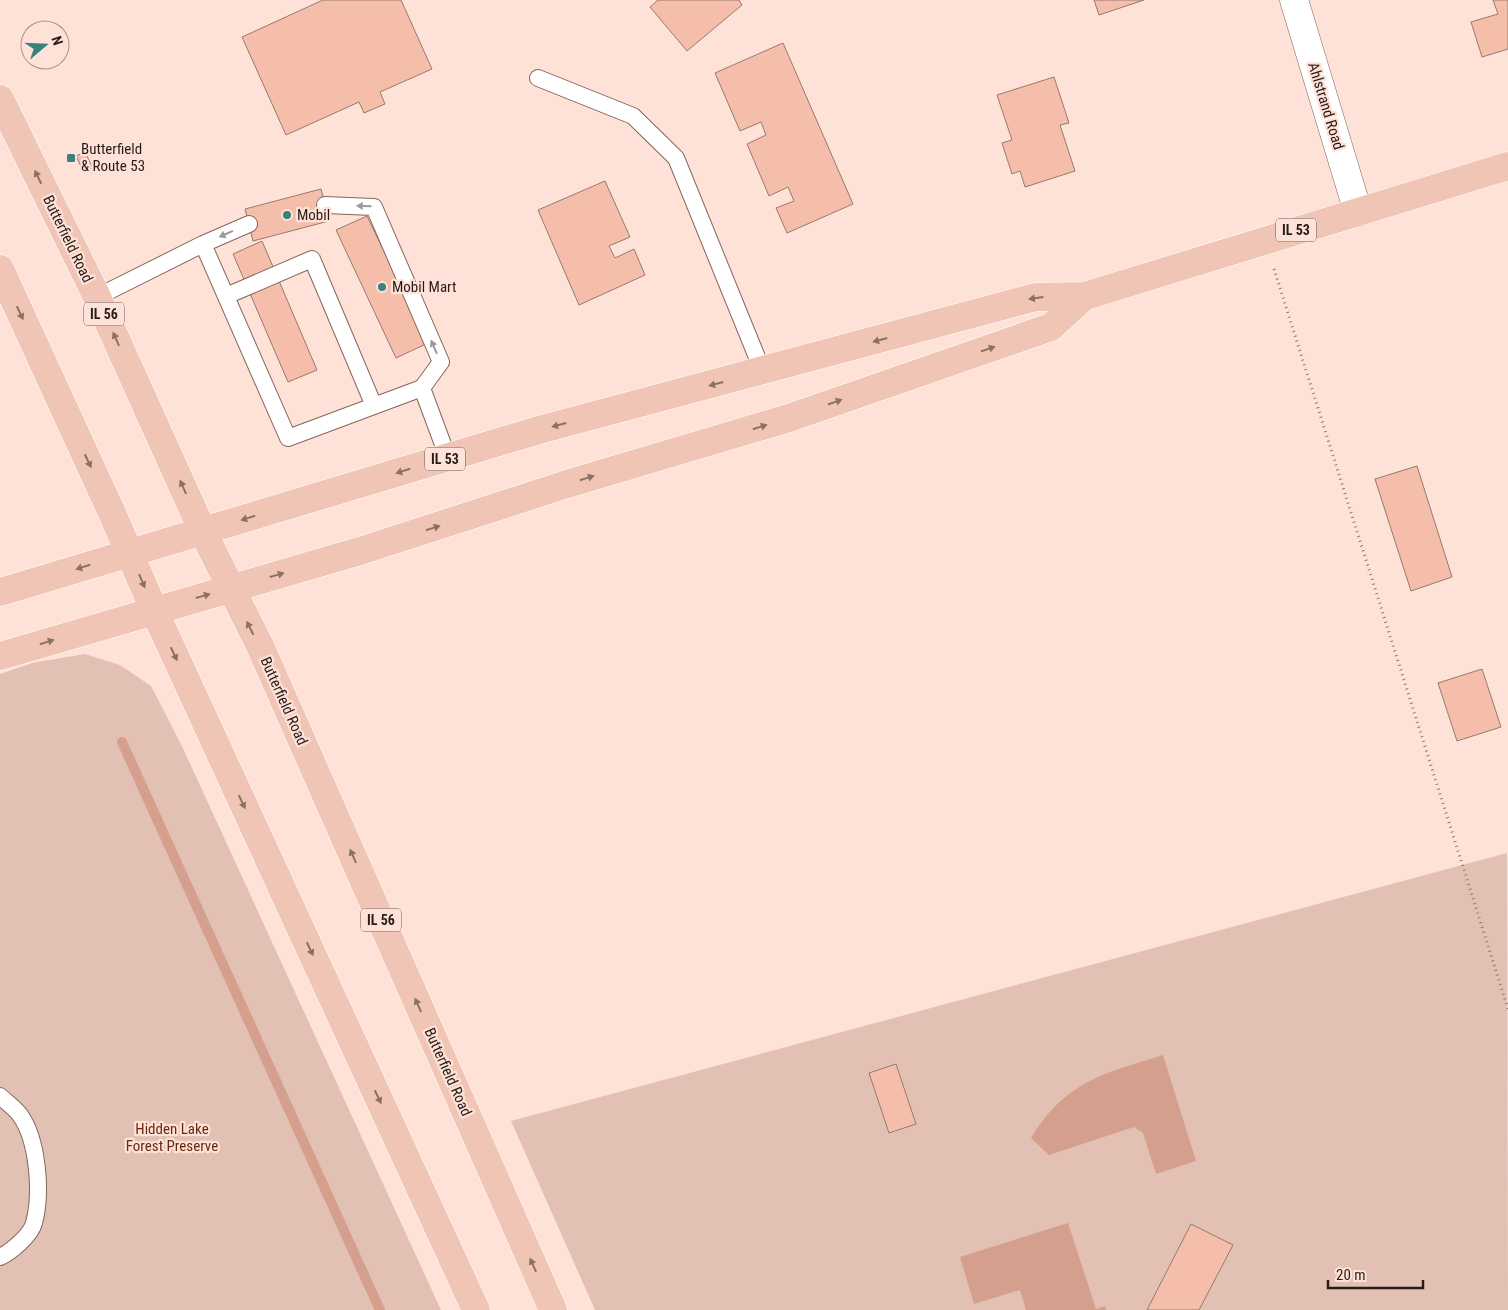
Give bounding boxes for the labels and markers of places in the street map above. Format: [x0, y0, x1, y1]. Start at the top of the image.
place label: Butterfield & Route 53 [81, 140, 145, 175]
marker: Butterfield & Route 53 [65, 152, 77, 164]
place label: Mobil [297, 206, 330, 224]
marker: Mobil [281, 209, 293, 221]
place label: Mobil Mart [392, 278, 456, 296]
marker: Mobil Mart [376, 281, 388, 293]

